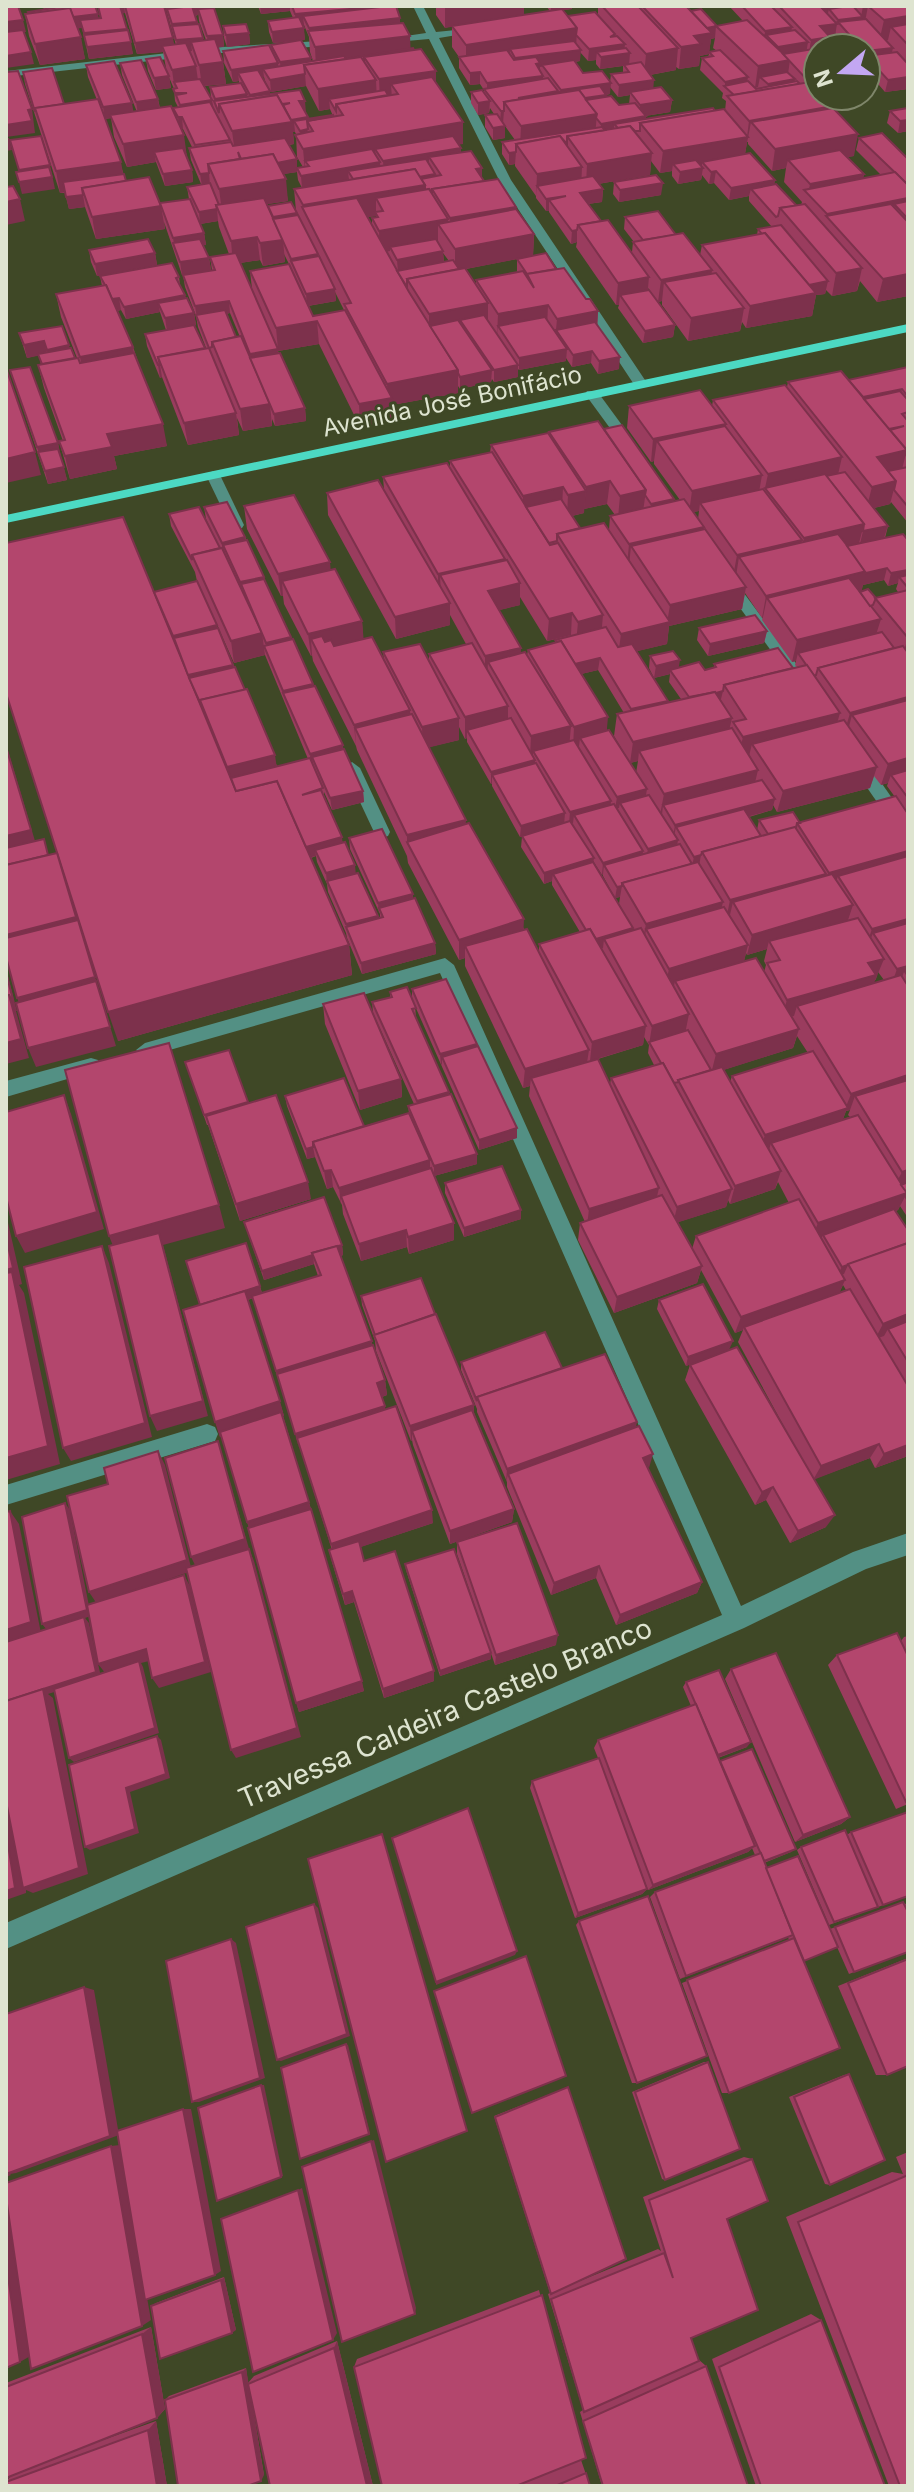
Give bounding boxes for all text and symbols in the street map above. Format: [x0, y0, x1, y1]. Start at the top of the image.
north arrow [802, 32, 882, 112]
text: N [808, 66, 838, 91]
street label: Avenida José Bonifácio [320, 359, 584, 443]
street label: Travessa Caldeira Castelo Branco [233, 1610, 657, 1816]

